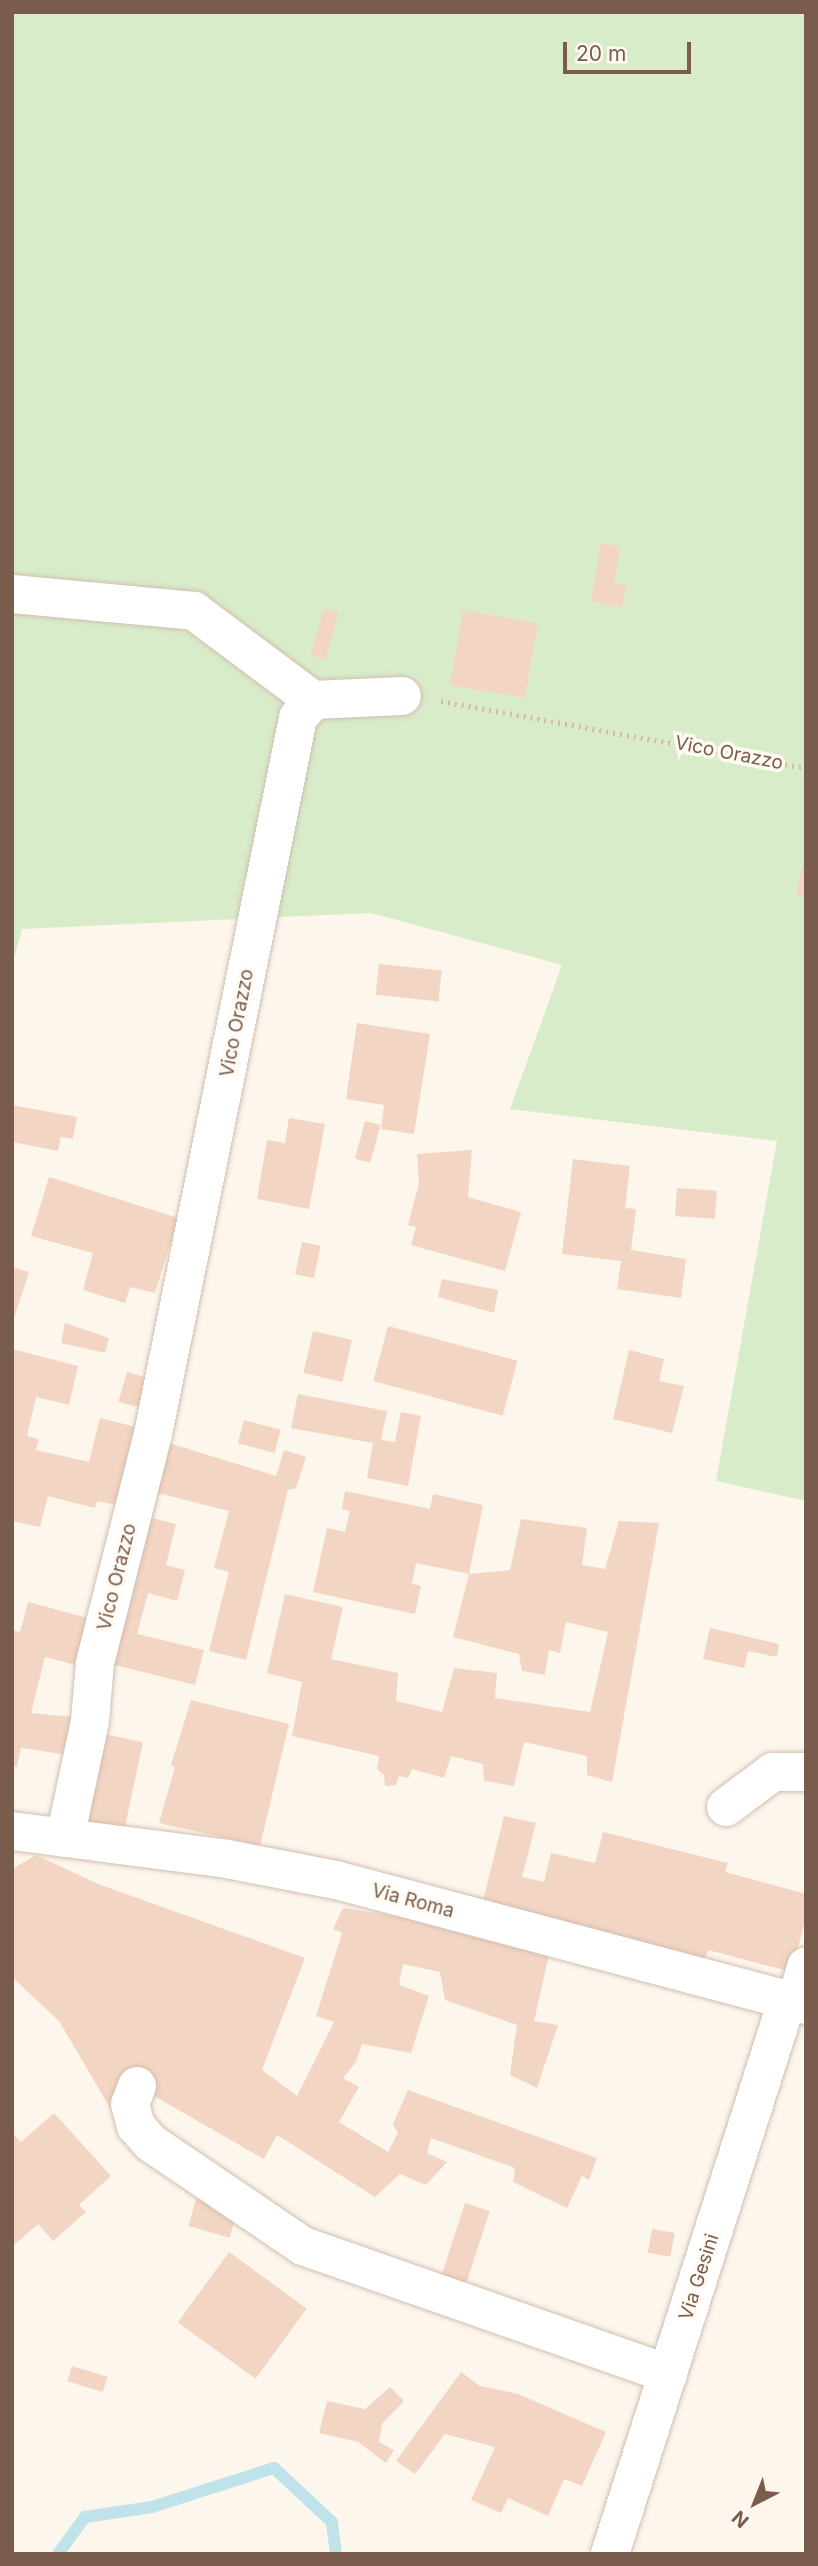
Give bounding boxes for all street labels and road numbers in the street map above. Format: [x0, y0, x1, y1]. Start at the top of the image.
street label: Vico Orazzo [673, 731, 785, 775]
street label: Vico Orazzo [215, 967, 259, 1079]
street label: Vico Orazzo [93, 1521, 141, 1633]
street label: Via Roma [369, 1879, 457, 1923]
street label: Via Gesini [674, 2231, 724, 2323]

